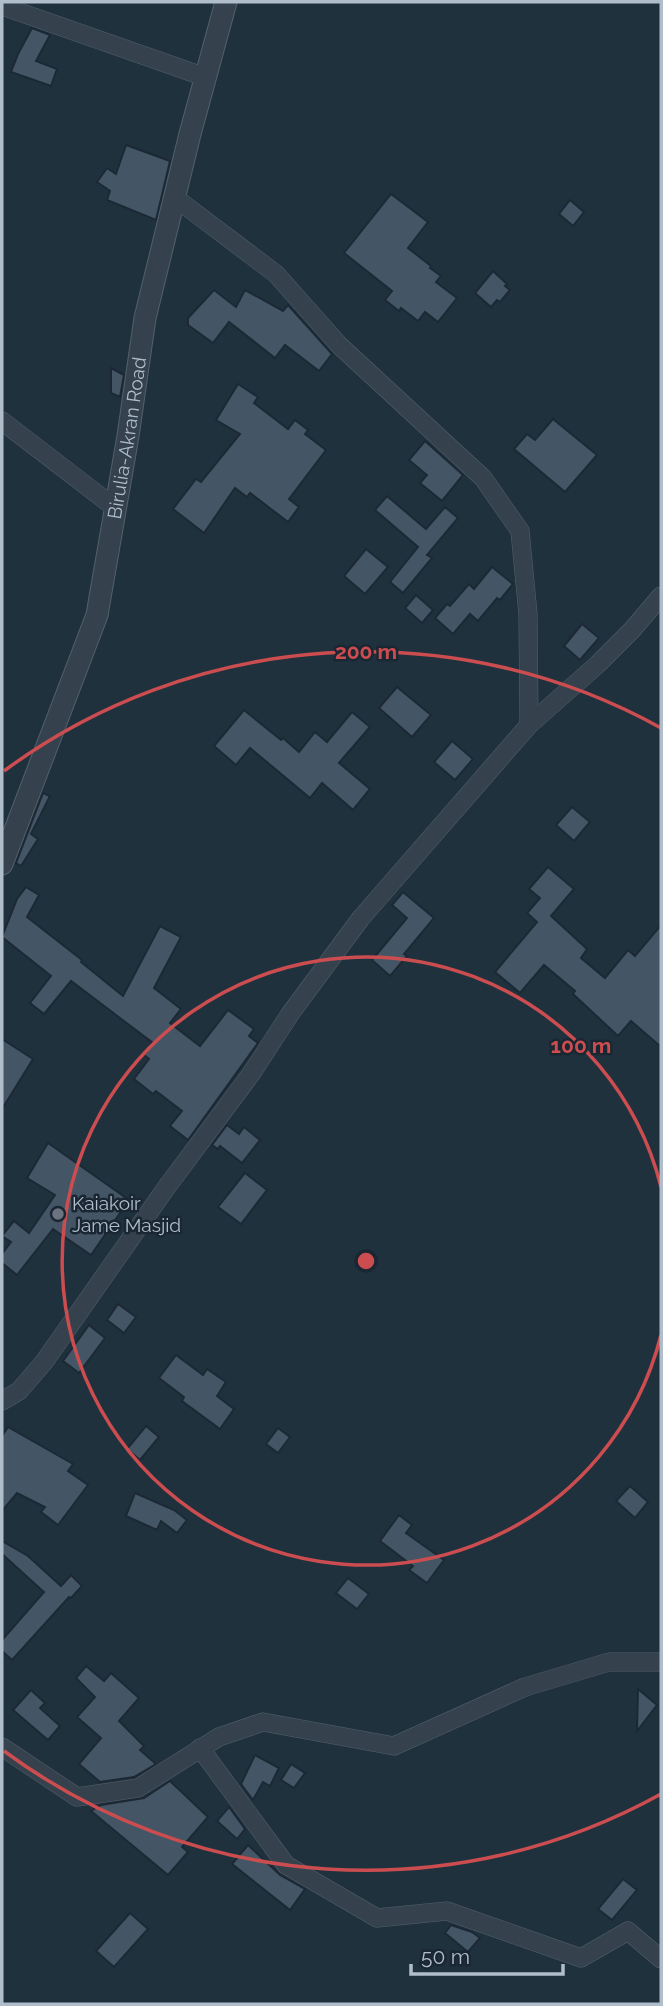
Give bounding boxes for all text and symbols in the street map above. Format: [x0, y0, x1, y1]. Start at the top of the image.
street label: Birulia-Akran Road [103, 355, 150, 521]
text: 200 m [335, 639, 397, 664]
text: 100 m [551, 1033, 611, 1058]
place label: Kaiakoir Jame Masjid [72, 1192, 181, 1236]
marker: Kaiakoir Jame Masjid [50, 1206, 66, 1222]
centre of rings [354, 1249, 378, 1273]
scale bar [411, 1932, 563, 1976]
text: 50 m [421, 1944, 470, 1969]

